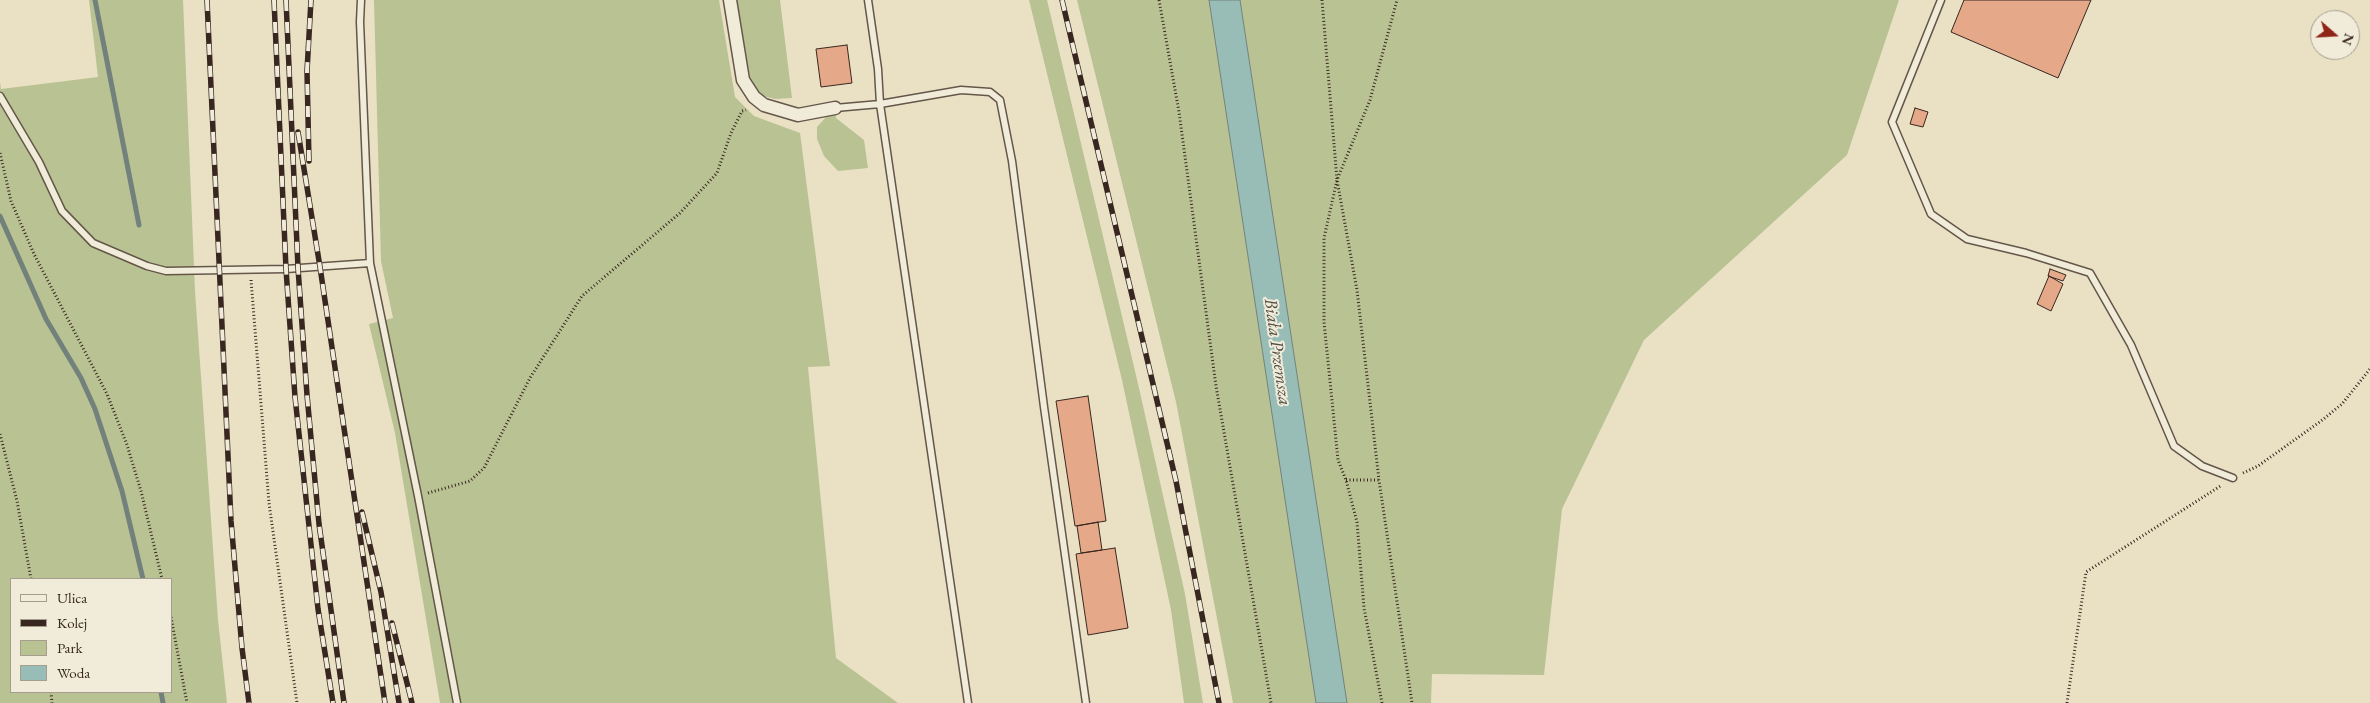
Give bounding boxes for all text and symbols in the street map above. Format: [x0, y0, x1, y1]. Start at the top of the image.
north arrow [2310, 10, 2360, 60]
text: N [2338, 31, 2359, 48]
water label: Biała Przemsza [1259, 297, 1295, 407]
legend [10, 578, 172, 693]
text: Ulica [57, 588, 87, 607]
text: Kolej [57, 613, 87, 632]
text: Park [57, 638, 83, 657]
text: Woda [57, 663, 90, 682]

